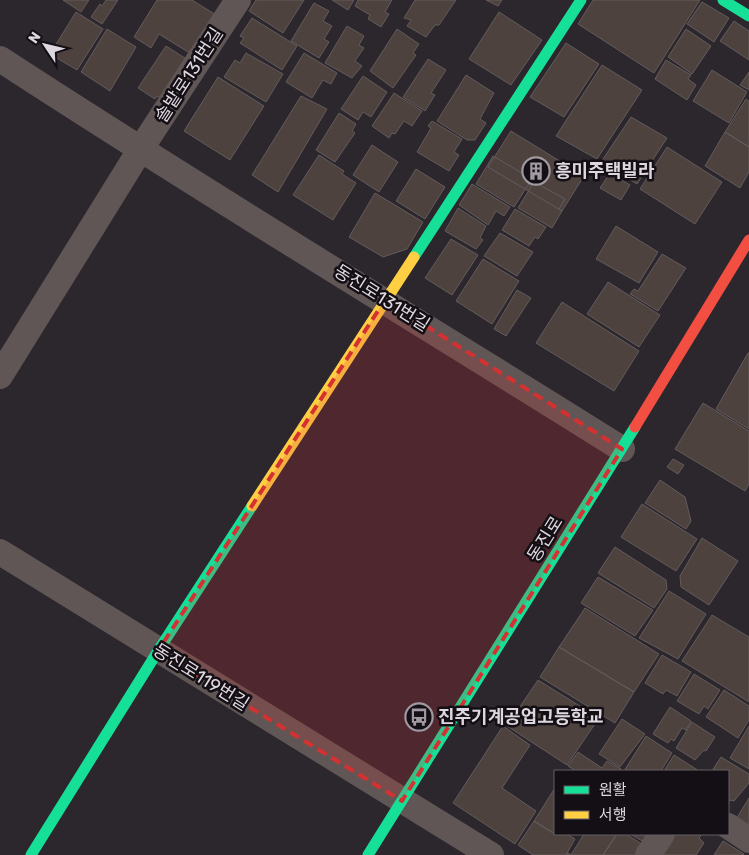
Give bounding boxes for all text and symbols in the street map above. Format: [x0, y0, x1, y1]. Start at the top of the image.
north arrow [20, 20, 70, 70]
street label: 솔밭로131번길 [150, 23, 228, 127]
text: N [25, 29, 45, 47]
building icon: 흥미주택빌라 [521, 156, 551, 186]
place label: 흥미주택빌라 [555, 160, 655, 182]
street label: 동진로131번길 [330, 260, 434, 336]
street label: 동진로 [523, 512, 567, 566]
street label: 동진로119번길 [149, 639, 253, 715]
bus stop icon: 진주기계공업고등학교 [404, 702, 434, 732]
place label: 진주기계공업고등학교 [438, 706, 604, 728]
legend [554, 770, 729, 835]
text: 원활 [599, 781, 627, 799]
text: 서행 [599, 806, 627, 824]

